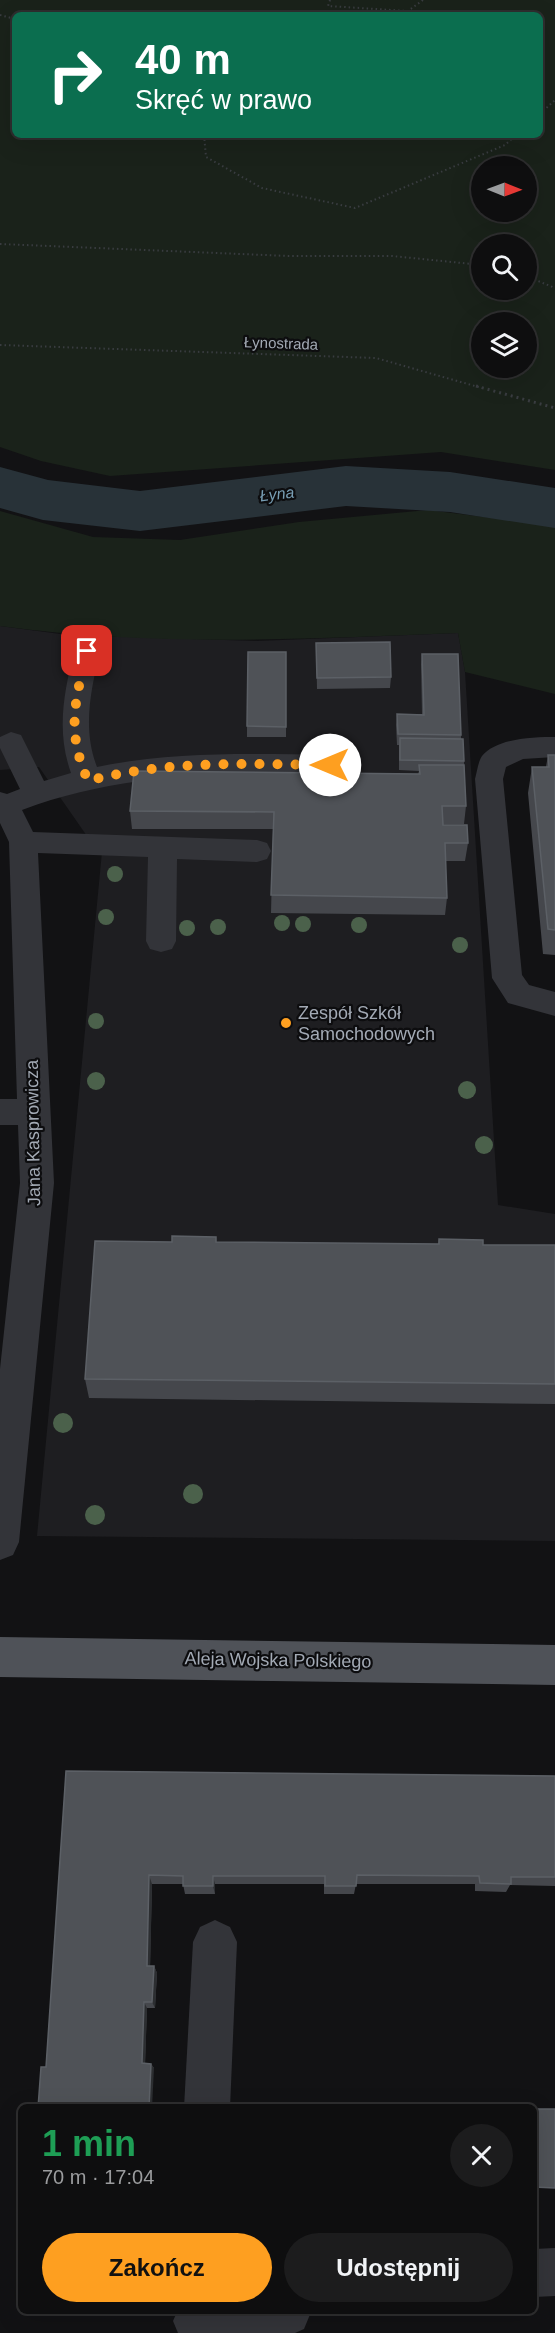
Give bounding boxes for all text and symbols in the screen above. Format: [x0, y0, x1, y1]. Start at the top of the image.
icon: right [36, 36, 114, 114]
text: 40 m [135, 36, 231, 83]
text: Skręć w prawo [135, 85, 312, 115]
north arrow [471, 156, 537, 222]
map controls [471, 156, 537, 378]
button: search [471, 234, 537, 300]
button: layers [471, 312, 537, 378]
street label: Łynostrada [244, 333, 319, 353]
water label: Łyna [259, 483, 295, 505]
pin [61, 625, 112, 676]
icon: arrive [70, 634, 103, 667]
position arrow [298, 733, 362, 797]
place label: Zespół Szkół Samochodowych [298, 1003, 435, 1044]
marker: Zespół Szkół Samochodowych [279, 1016, 293, 1030]
street label: Jana Kasprowicza [22, 1059, 44, 1206]
street label: Aleja Wojska Polskiego [184, 1648, 372, 1672]
text: 1 min [42, 2123, 136, 2164]
button: close [450, 2124, 513, 2187]
text: 70 m · 17:04 [42, 2166, 154, 2188]
button: Zakończ [42, 2233, 272, 2302]
button: Udostępnij [284, 2233, 513, 2302]

